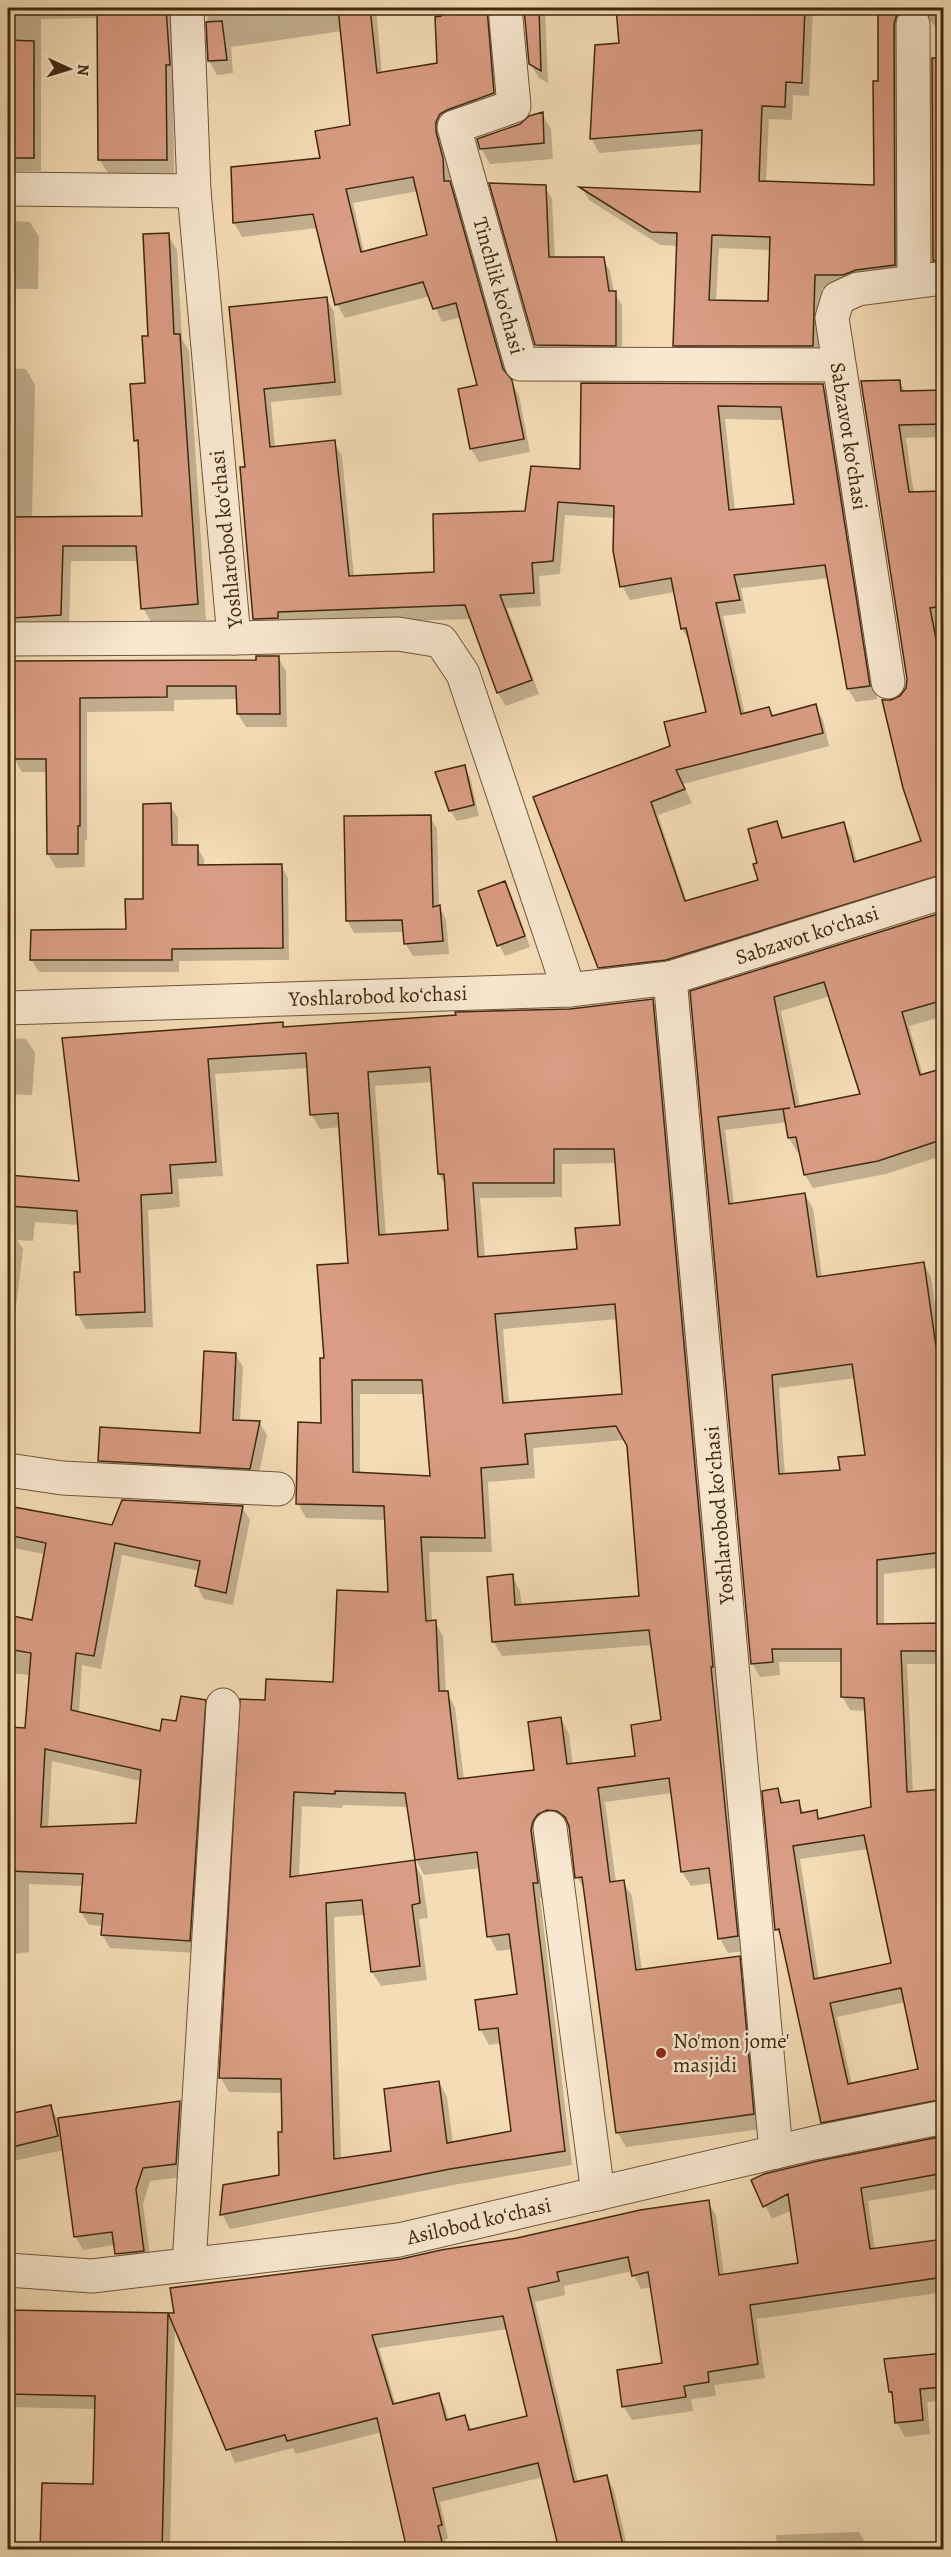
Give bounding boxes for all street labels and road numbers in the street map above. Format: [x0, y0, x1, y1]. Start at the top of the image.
street label: Tinchlik ko'chasi [466, 214, 532, 358]
street label: Sabzavot koʻchasi [824, 360, 875, 512]
street label: Yoshlarobod koʻchasi [203, 449, 249, 630]
street label: Sabzavot koʻchasi [732, 899, 882, 971]
street label: Yoshlarobod koʻchasi [287, 979, 468, 1013]
street label: Yoshlarobod koʻchasi [697, 1425, 741, 1606]
street label: Asilobod koʻchasi [403, 2191, 554, 2251]

